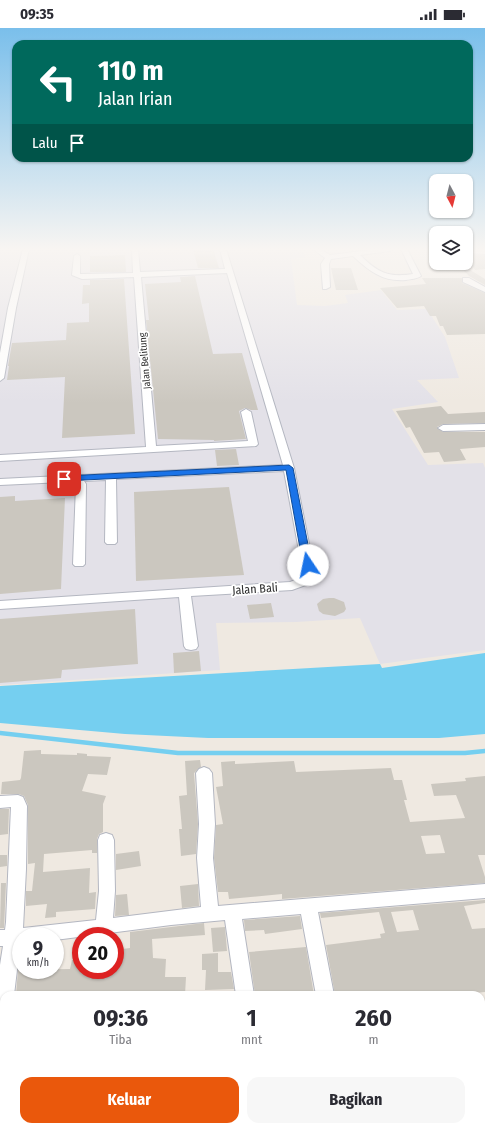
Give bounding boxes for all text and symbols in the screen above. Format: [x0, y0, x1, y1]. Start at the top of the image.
text: 09:35 [20, 5, 54, 23]
text: 110 m [98, 54, 164, 87]
icon: left [32, 56, 84, 108]
text: Jalan Irian [98, 88, 173, 110]
icon: arrive [66, 132, 88, 154]
text: Lalu [32, 134, 58, 152]
north arrow [429, 174, 473, 218]
map controls [429, 174, 473, 270]
button: layers [429, 226, 473, 270]
street label: Jalan Belitung [137, 332, 153, 390]
pin [47, 462, 81, 496]
icon: arrive [53, 468, 75, 490]
position arrow [287, 544, 329, 586]
street label: Jalan Bali [232, 580, 278, 598]
speed limit sign: 20 [72, 927, 124, 979]
text: 9 [33, 936, 43, 960]
text: km/h [27, 957, 49, 969]
text: 09:36 [93, 1004, 148, 1032]
text: 1 [247, 1004, 257, 1032]
text: 260 [355, 1004, 392, 1032]
text: Tiba [109, 1032, 132, 1047]
text: mnt [241, 1032, 262, 1047]
text: m [369, 1032, 379, 1047]
button: Keluar [20, 1077, 239, 1123]
button: Bagikan [247, 1077, 465, 1123]

